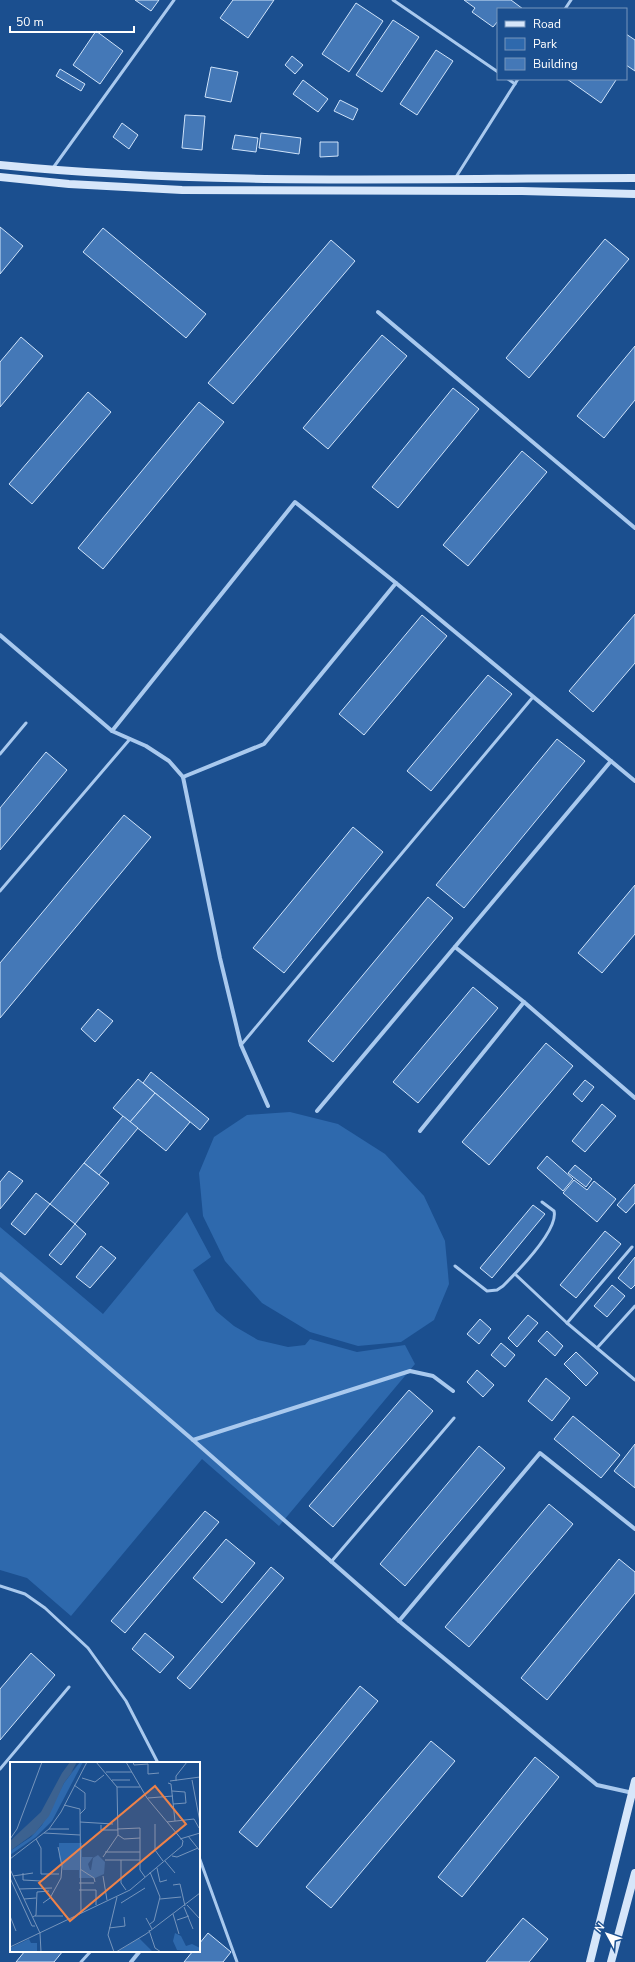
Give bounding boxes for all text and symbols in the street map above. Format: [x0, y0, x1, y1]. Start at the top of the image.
scale bar [10, 8, 134, 34]
legend [497, 8, 627, 80]
text: 50 m [16, 14, 44, 30]
text: Road [533, 16, 561, 32]
text: Park [533, 36, 558, 52]
text: Building [533, 56, 578, 72]
inset map [10, 1762, 200, 1952]
north arrow [587, 1914, 627, 1954]
text: N [591, 1920, 608, 1936]

